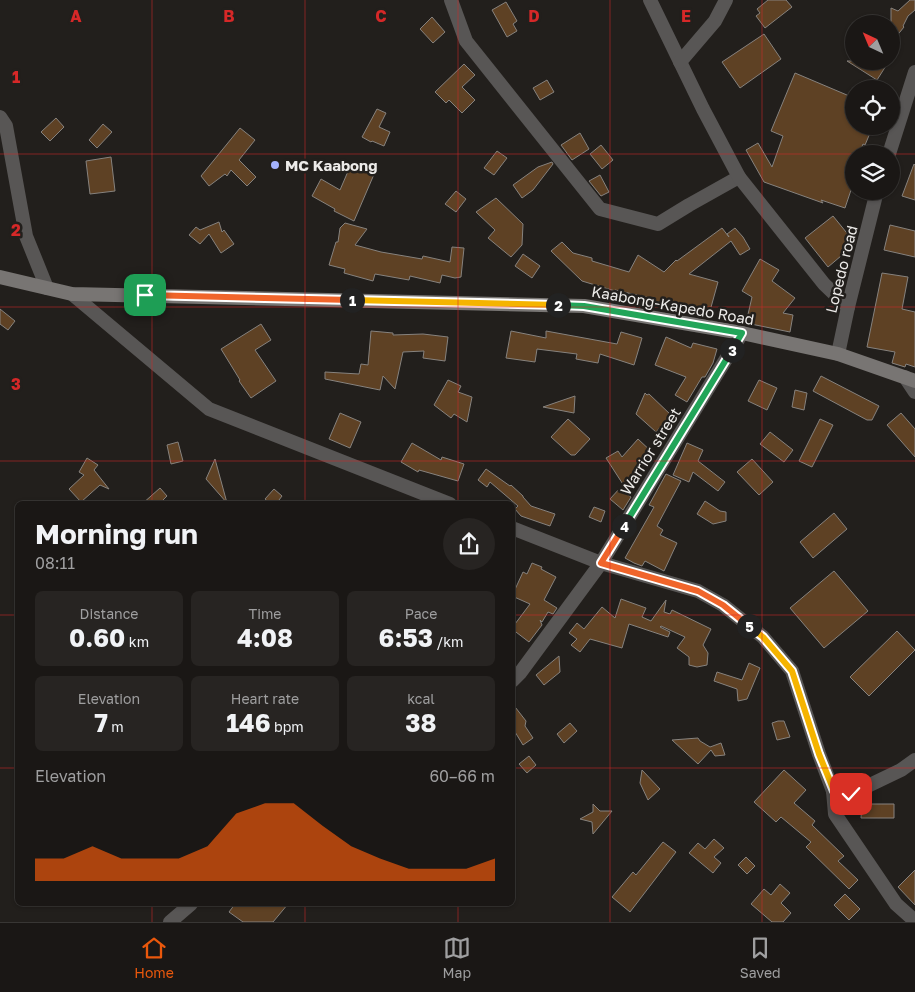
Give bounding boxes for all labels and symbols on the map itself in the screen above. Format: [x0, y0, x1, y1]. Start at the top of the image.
text: A [70, 6, 82, 26]
text: B [223, 6, 235, 26]
text: C [375, 6, 387, 26]
text: D [528, 6, 540, 26]
text: E [681, 6, 691, 26]
north arrow [845, 15, 900, 70]
text: 1 [12, 67, 20, 87]
place label: MC Kaabong [285, 156, 377, 174]
marker: MC Kaabong [269, 159, 281, 171]
text: 2 [11, 220, 21, 240]
street label: Lopedo road [821, 223, 861, 315]
pin [124, 274, 166, 316]
street label: Kaabong-Kapedo Road [590, 282, 756, 328]
pin: 1 [340, 288, 364, 312]
pin: 2 [546, 292, 570, 318]
pin: 3 [720, 338, 744, 362]
text: 3 [11, 374, 21, 394]
street label: Warrior street [616, 404, 684, 498]
pin: 4 [612, 514, 636, 538]
pin: 5 [736, 614, 762, 638]
pin [830, 773, 872, 815]

